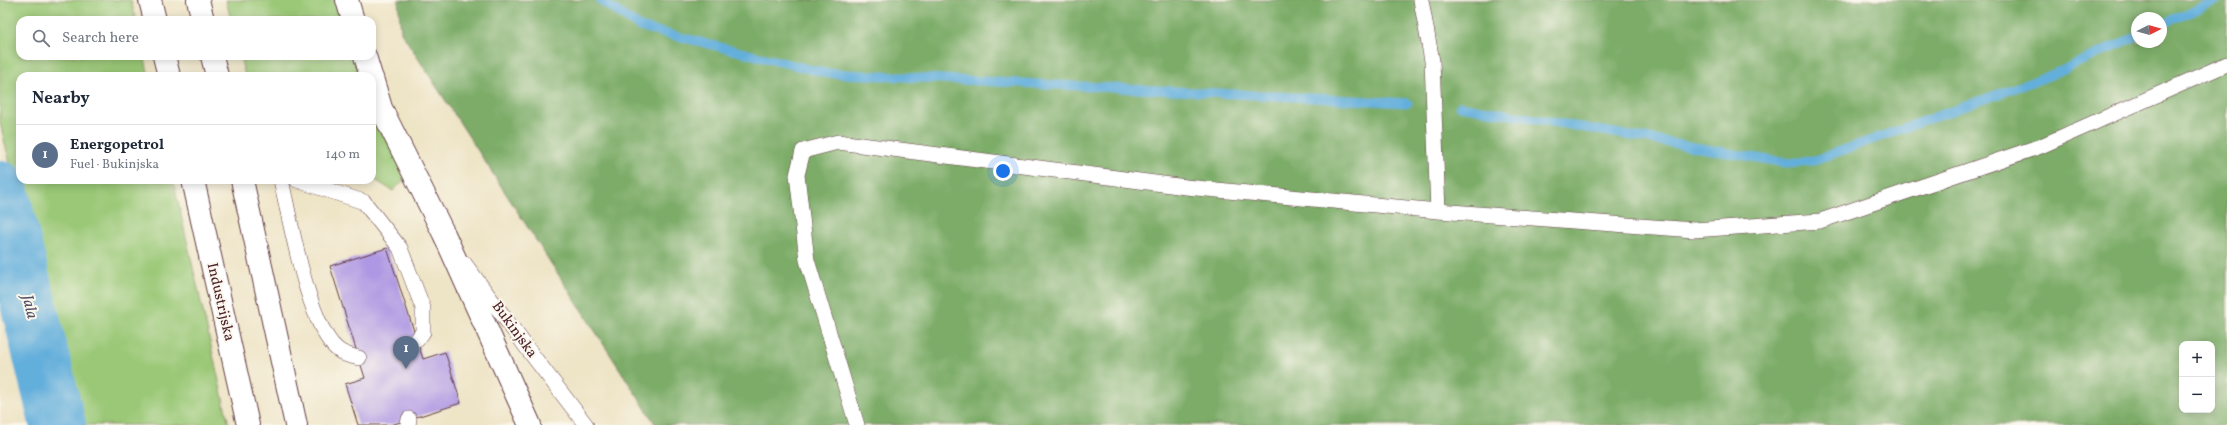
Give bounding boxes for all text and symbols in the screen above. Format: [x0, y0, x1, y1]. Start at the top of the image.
north arrow [2131, 12, 2167, 48]
search box [16, 16, 376, 60]
icon: search [30, 27, 52, 49]
text: Search here [62, 28, 139, 49]
text: Nearby [32, 87, 90, 110]
text: Energopetrol [70, 135, 164, 156]
text: 1 [42, 146, 48, 164]
text: 140 m [326, 146, 360, 164]
text: Fuel · Bukinjska [70, 156, 159, 174]
your location [993, 161, 1013, 181]
street label: Industrijska [201, 261, 239, 343]
water label: Jala [15, 291, 43, 322]
street label: Bukinjska [486, 297, 542, 363]
pin: 1 [393, 336, 419, 369]
map controls [2179, 341, 2215, 413]
button: + [2179, 341, 2215, 377]
button: − [2179, 377, 2215, 413]

